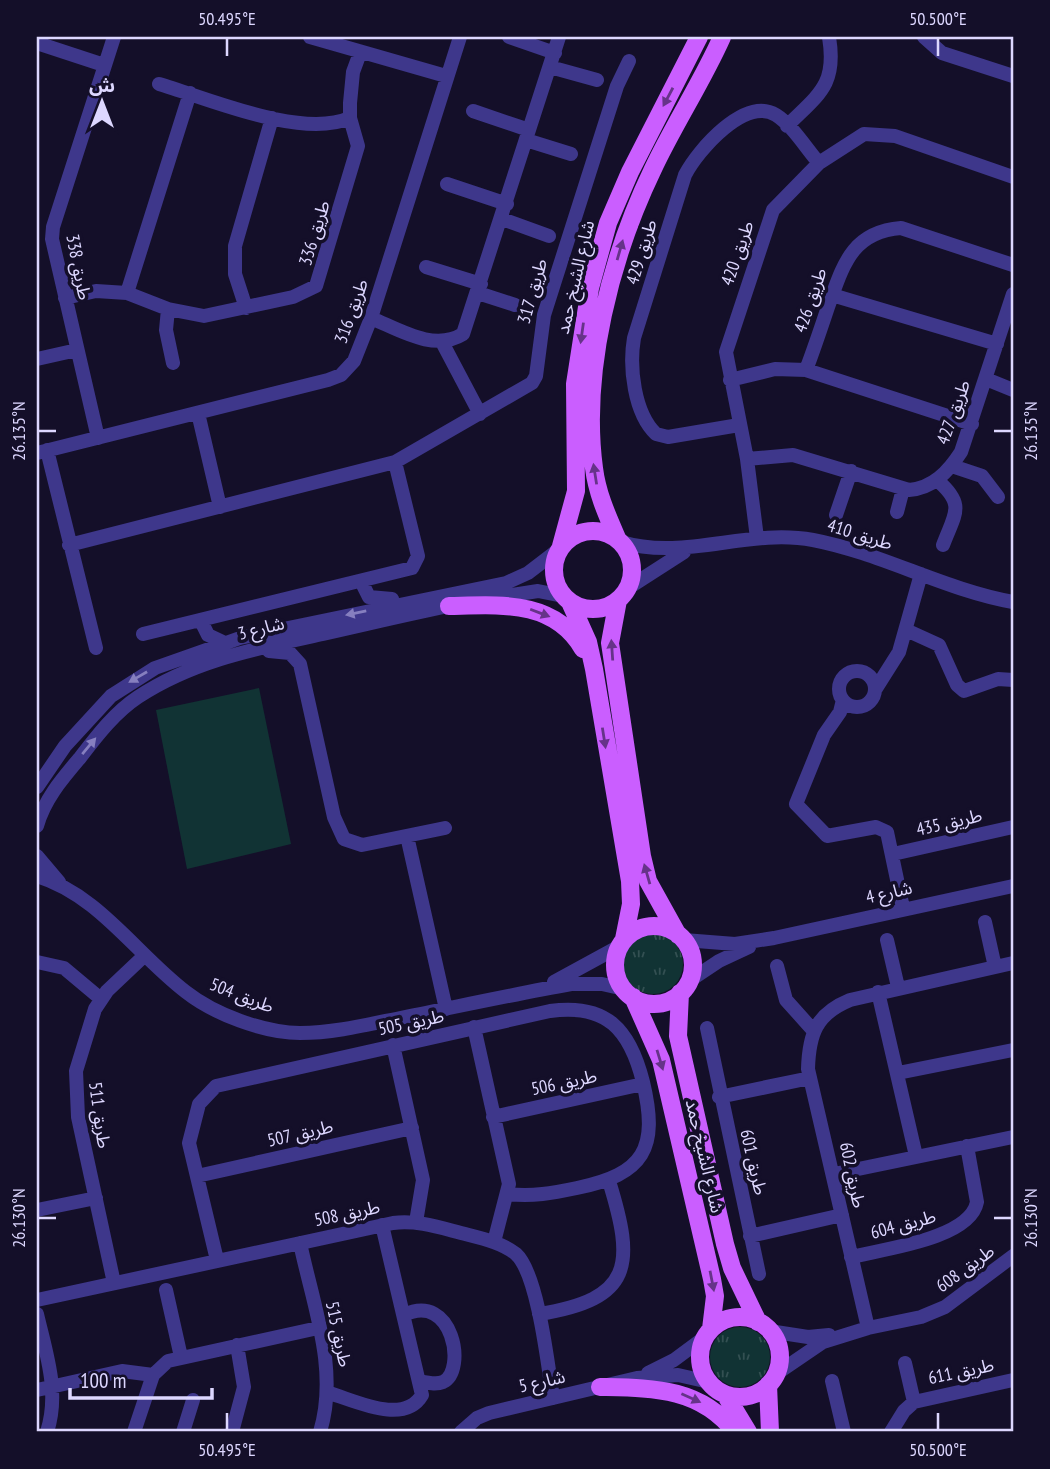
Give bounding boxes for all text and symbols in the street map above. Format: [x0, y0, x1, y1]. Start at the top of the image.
text: 50.495°E [198, 7, 256, 30]
text: 50.500°E [909, 7, 967, 30]
north arrow [66, 66, 136, 136]
text: ش [89, 73, 115, 97]
one-way arrow [662, 88, 674, 107]
street label: طريق 336 [293, 198, 335, 268]
street label: طريق 429 [620, 217, 662, 287]
street label: شارع الشيخ حمد [551, 218, 602, 337]
street label: طريق 420 [715, 218, 759, 288]
street label: طريق 338 [61, 232, 97, 302]
one-way arrow [616, 239, 626, 260]
street label: طريق 317 [512, 256, 552, 326]
street label: طريق 426 [788, 265, 832, 335]
street label: طريق 316 [329, 276, 373, 346]
one-way arrow [576, 322, 587, 344]
street label: طريق 427 [931, 377, 975, 447]
text: 26.135°N [7, 401, 30, 461]
text: 26.135°N [1019, 401, 1042, 461]
one-way arrow [589, 463, 600, 485]
street label: طريق 410 [825, 513, 895, 555]
one-way arrow [530, 607, 551, 618]
one-way arrow [345, 608, 367, 619]
street label: شارع 3 [235, 611, 287, 648]
one-way arrow [606, 639, 617, 661]
one-way arrow [129, 671, 148, 683]
one-way arrow [599, 727, 610, 749]
one-way arrow [81, 738, 96, 755]
street label: طريق 435 [914, 803, 984, 841]
one-way arrow [642, 864, 652, 885]
street label: شارع 4 [864, 876, 915, 911]
street label: طريق 504 [207, 972, 277, 1018]
street label: طريق 505 [376, 1004, 446, 1040]
one-way arrow [655, 1049, 665, 1070]
street label: طريق 506 [529, 1064, 599, 1100]
street label: طريق 511 [84, 1080, 116, 1150]
street label: شارع الشيخ حمد [678, 1097, 729, 1216]
street label: طريق 507 [265, 1114, 335, 1152]
street label: طريق 601 [735, 1127, 773, 1197]
street label: طريق 602 [835, 1140, 871, 1210]
text: 26.130°N [7, 1188, 30, 1248]
text: 26.130°N [1019, 1188, 1042, 1248]
street label: طريق 508 [312, 1195, 382, 1231]
street label: طريق 604 [868, 1204, 938, 1244]
street label: طريق 608 [931, 1239, 999, 1297]
one-way arrow [707, 1270, 718, 1292]
street label: طريق 515 [321, 1299, 357, 1369]
street label: طريق 611 [926, 1353, 996, 1389]
scale bar [70, 1357, 212, 1401]
street label: شارع 5 [517, 1365, 568, 1400]
text: 100 m [80, 1367, 126, 1394]
one-way arrow [681, 1392, 701, 1404]
text: 50.495°E [198, 1438, 256, 1461]
text: 50.500°E [909, 1438, 967, 1461]

